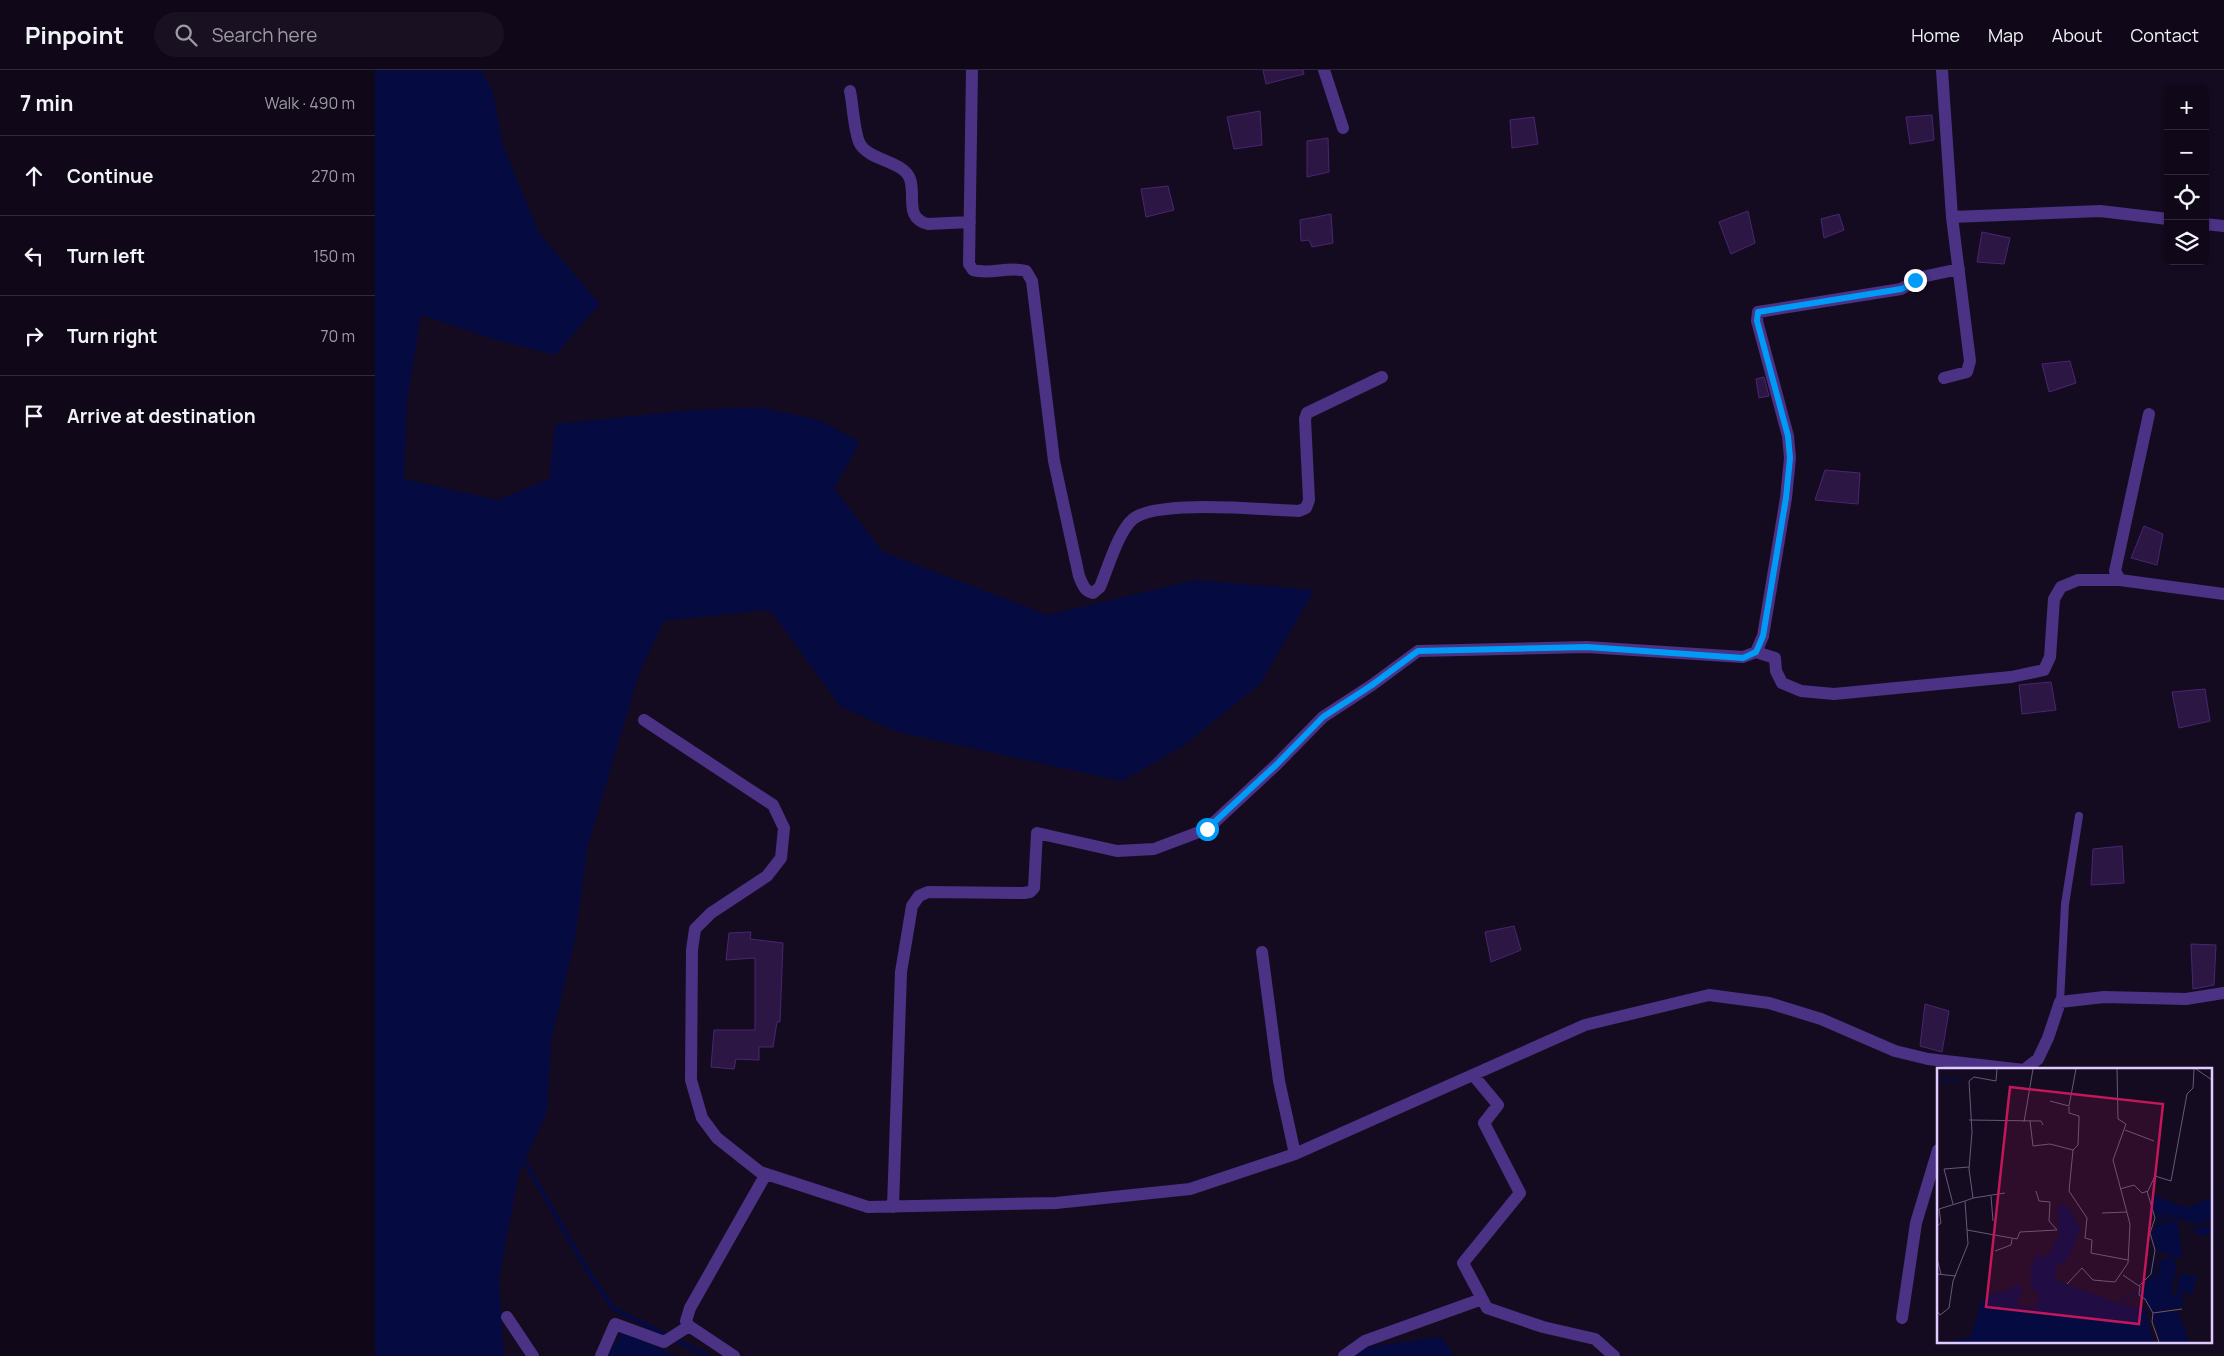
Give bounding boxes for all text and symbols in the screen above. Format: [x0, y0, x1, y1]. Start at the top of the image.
search box [154, 12, 504, 57]
text: Pinpoint [25, 18, 124, 51]
icon: search [172, 21, 200, 49]
text: Search here [212, 22, 317, 48]
text: Home [1911, 23, 1960, 47]
text: Map [1988, 23, 2024, 47]
text: About [2052, 23, 2102, 47]
text: Contact [2130, 23, 2199, 47]
map controls [2164, 85, 2209, 265]
button: + [2164, 85, 2209, 130]
text: 7 min [20, 89, 73, 117]
text: Walk · 490 m [264, 92, 355, 114]
button: − [2164, 130, 2209, 175]
icon: ahead [20, 162, 48, 190]
text: Continue [67, 163, 153, 189]
text: 270 m [311, 165, 355, 187]
button: locate [2164, 175, 2209, 220]
button: layers [2164, 220, 2209, 265]
icon: left [20, 242, 48, 270]
text: Turn left [67, 243, 145, 269]
text: 150 m [313, 245, 355, 267]
route end [1904, 269, 1927, 292]
icon: right [20, 322, 48, 350]
text: Turn right [67, 323, 157, 349]
text: 70 m [320, 325, 355, 347]
icon: arrive [20, 402, 48, 430]
text: Arrive at destination [67, 403, 256, 429]
route start [1196, 818, 1219, 841]
inset map [1937, 1068, 2211, 1344]

